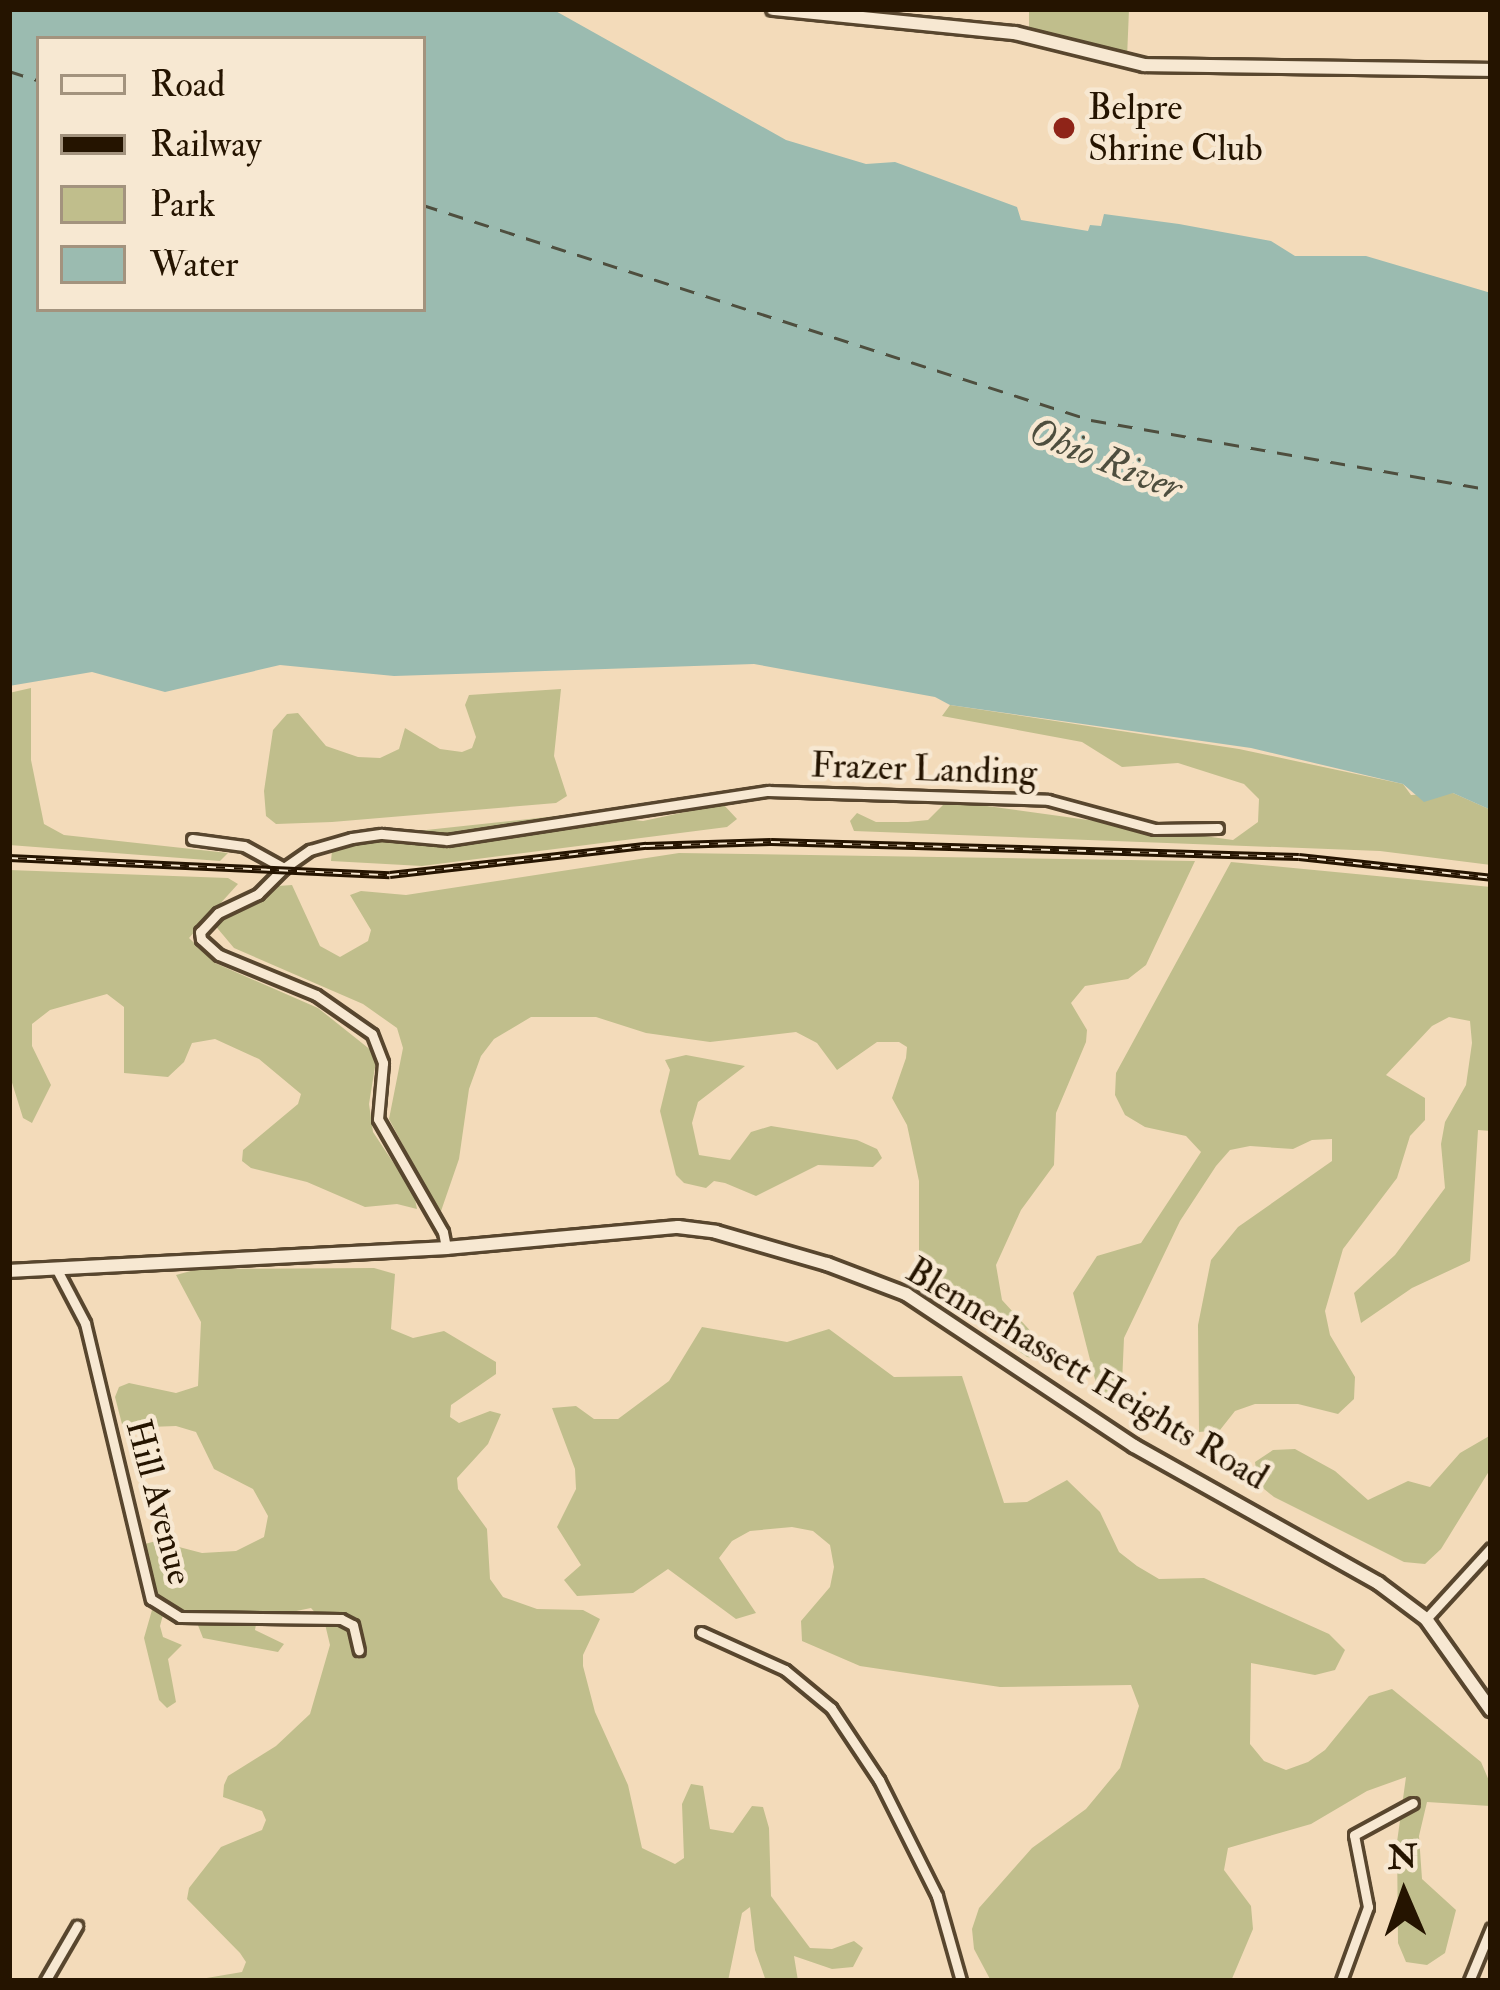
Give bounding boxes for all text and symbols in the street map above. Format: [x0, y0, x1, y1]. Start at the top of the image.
legend [36, 36, 426, 312]
text: Road [150, 62, 225, 107]
place label: Belpre Shrine Club [1088, 85, 1263, 170]
marker: Belpre Shrine Club [1051, 115, 1077, 141]
text: Railway [150, 122, 261, 167]
text: Park [150, 182, 216, 227]
text: Water [150, 242, 238, 287]
water label: Ohio River [1021, 408, 1189, 512]
street label: Frazer Landing [810, 743, 1038, 795]
street label: Blennerhassett Heights Road [898, 1249, 1276, 1499]
street label: Hill Avenue [116, 1415, 202, 1589]
north arrow [1344, 1834, 1464, 1954]
text: N [1387, 1837, 1418, 1879]

